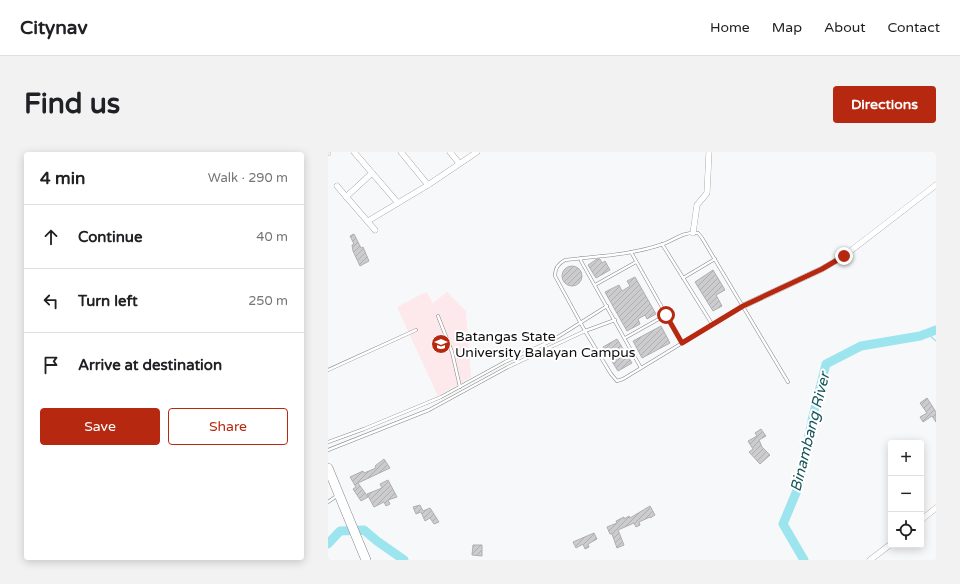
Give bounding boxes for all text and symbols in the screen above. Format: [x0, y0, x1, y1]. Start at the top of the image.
text: Citynav [20, 17, 87, 39]
text: Home [710, 19, 750, 36]
text: Map [772, 19, 802, 36]
text: About [824, 19, 866, 36]
text: Contact [888, 19, 940, 36]
button: Directions [833, 86, 936, 123]
text: Find us [24, 87, 120, 121]
text: 4 min [40, 168, 85, 189]
text: Walk · 290 m [208, 170, 288, 186]
icon: ahead [40, 226, 62, 248]
text: Continue [78, 228, 142, 246]
text: 40 m [256, 229, 288, 245]
route end [835, 247, 853, 265]
icon: left [40, 290, 62, 312]
text: Turn left [78, 292, 138, 310]
text: 250 m [248, 293, 288, 309]
route start [657, 306, 675, 324]
place label: Batangas State University Balayan Campus [455, 328, 636, 361]
school or university icon: Batangas State University Balayan Campus [430, 333, 452, 355]
icon: arrive [40, 354, 62, 376]
text: Arrive at destination [78, 356, 222, 374]
water label: Binambang River [786, 368, 834, 493]
button: Save [40, 408, 160, 445]
button: Share [168, 408, 288, 445]
map controls [888, 440, 924, 548]
button: + [888, 440, 924, 476]
button: − [888, 476, 924, 512]
button: locate [888, 512, 924, 548]

